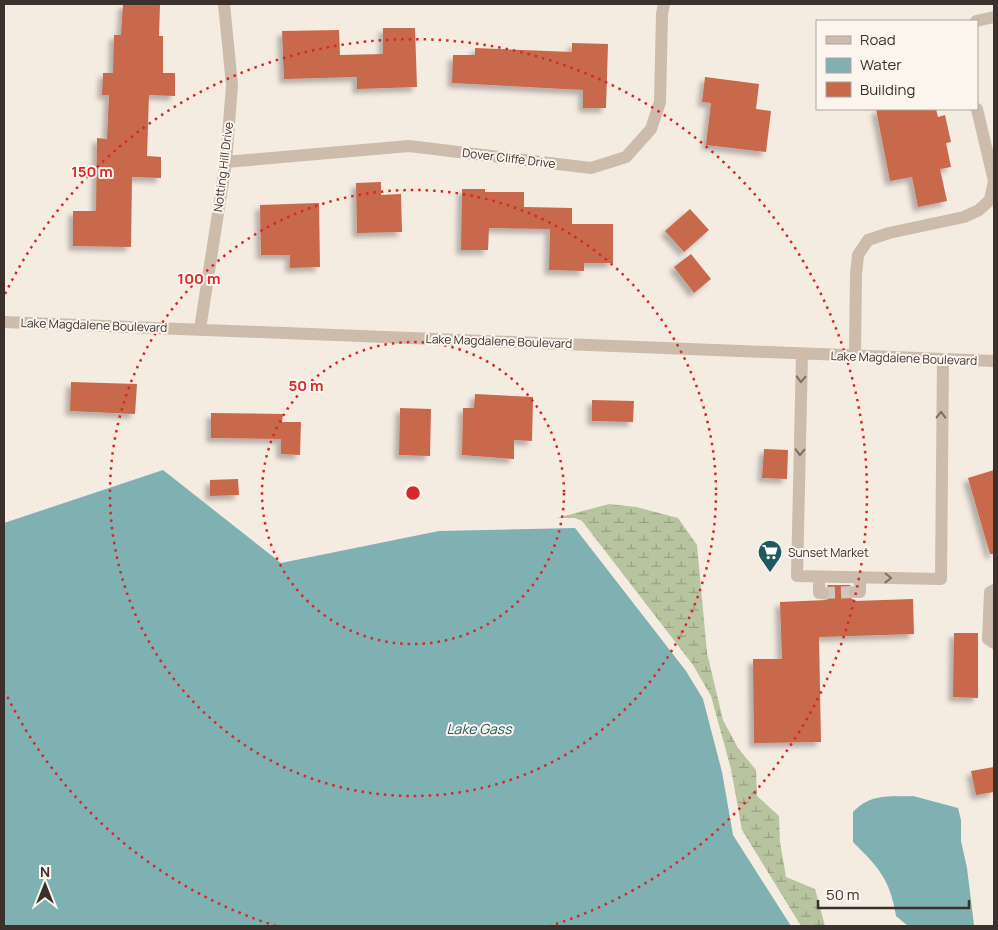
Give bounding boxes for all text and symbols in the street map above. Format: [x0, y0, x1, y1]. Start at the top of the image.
legend [816, 20, 978, 110]
text: Road [860, 29, 896, 50]
text: Water [860, 54, 902, 75]
text: Building [860, 79, 915, 100]
street label: Notting Hill Drive [209, 121, 237, 213]
street label: Dover Cliffe Drive [461, 144, 557, 172]
text: 150 m [71, 161, 113, 182]
text: 100 m [178, 268, 220, 289]
street label: Lake Magdalene Boulevard [20, 314, 168, 336]
street label: Lake Magdalene Boulevard [425, 330, 573, 352]
street label: Lake Magdalene Boulevard [830, 347, 978, 369]
text: 50 m [288, 375, 324, 396]
one-way arrow [796, 375, 807, 383]
one-way arrow [936, 411, 946, 418]
one-way arrow [794, 448, 805, 456]
centre of rings [404, 484, 422, 502]
supermarket icon: Sunset Market [757, 539, 783, 573]
place label: Sunset Market [788, 544, 869, 561]
one-way arrow [884, 573, 892, 584]
water label: Lake Gass [446, 719, 513, 738]
north arrow [20, 860, 70, 910]
text: N [40, 862, 50, 881]
scale bar [818, 878, 969, 910]
text: 50 m [826, 884, 860, 905]

